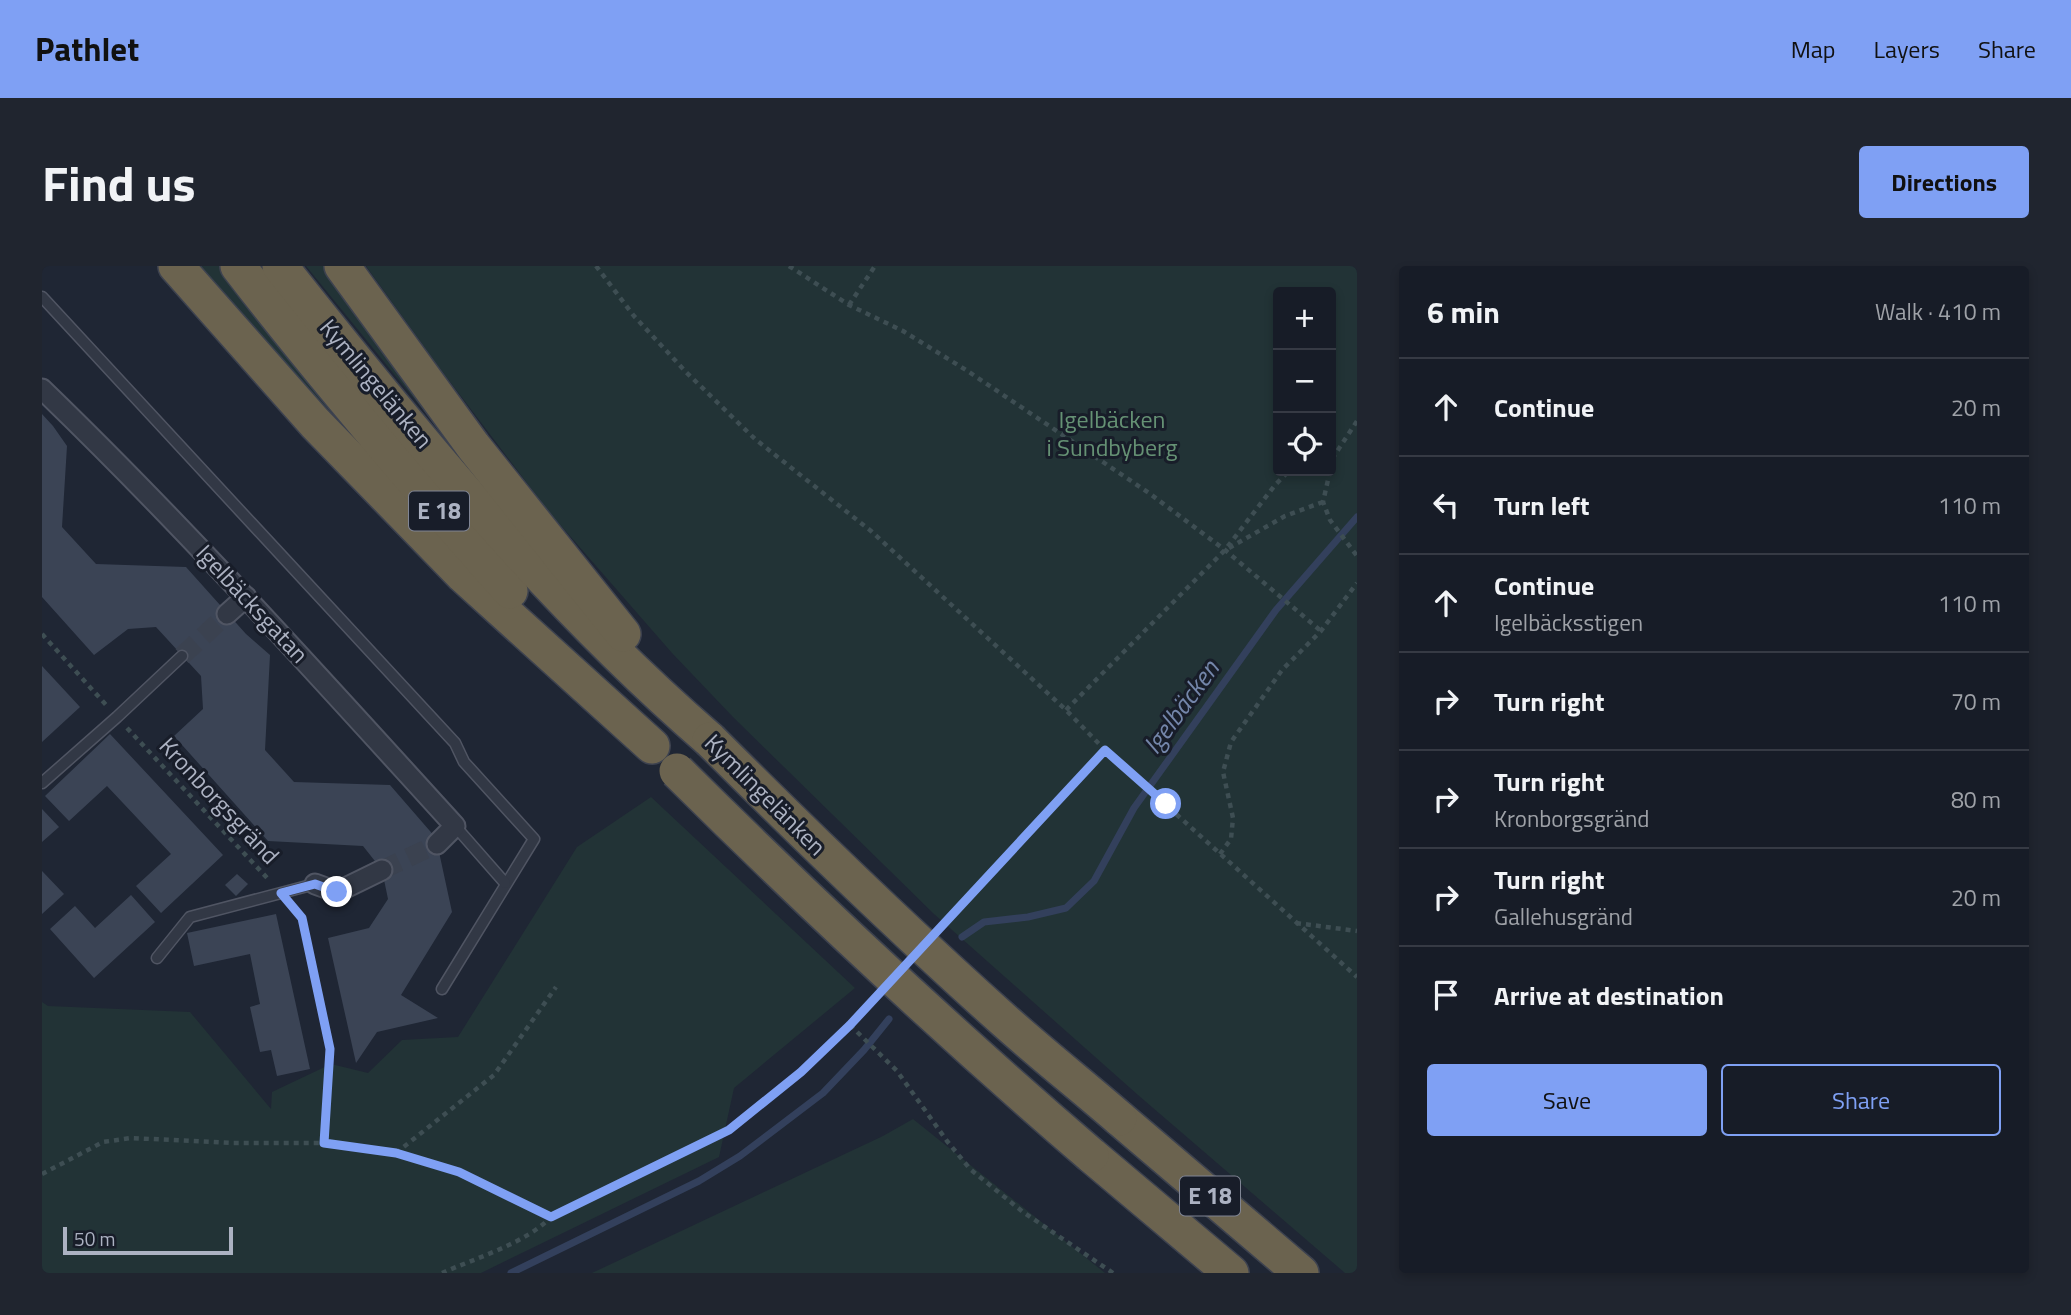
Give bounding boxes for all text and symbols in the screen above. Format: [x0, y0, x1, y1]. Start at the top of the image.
text: Pathlet [35, 24, 139, 74]
text: Map [1791, 31, 1836, 67]
text: Layers [1874, 31, 1940, 67]
text: Share [1978, 31, 2036, 67]
text: Find us [42, 145, 196, 220]
button: Directions [1859, 146, 2029, 218]
map controls [1273, 287, 1336, 476]
button: + [1273, 287, 1336, 350]
text: 6 min [1427, 289, 1500, 335]
text: Walk · 410 m [1875, 294, 2001, 329]
street label: Kymlingelänken [312, 311, 442, 456]
button: − [1273, 350, 1336, 413]
icon: ahead [1427, 388, 1465, 426]
text: Continue [1494, 388, 1594, 427]
text: 20 m [1951, 390, 2001, 425]
park label: Igelbäcken i Sundbyberg [1046, 401, 1178, 465]
button: locate [1273, 413, 1336, 476]
icon: left [1427, 486, 1465, 524]
text: Turn left [1494, 486, 1589, 525]
text: 110 m [1938, 488, 2001, 523]
road number: E 18 [409, 492, 469, 530]
street label: Igelbäcksgatan [188, 536, 317, 671]
text: Continue [1494, 566, 1594, 605]
icon: ahead [1427, 584, 1465, 622]
text: 110 m [1938, 586, 2001, 621]
text: Igelbäcksstigen [1494, 605, 1643, 640]
water label: Igelbäcken [1133, 651, 1229, 762]
icon: right [1427, 682, 1465, 720]
text: Turn right [1494, 682, 1605, 721]
text: 70 m [1951, 684, 2001, 719]
street label: Kymlingelänken [697, 725, 835, 863]
street label: Kronborgsgränd [151, 729, 288, 872]
text: Turn right [1494, 762, 1605, 801]
icon: right [1427, 780, 1465, 818]
text: 80 m [1951, 782, 2001, 817]
route start [1150, 788, 1181, 819]
text: Kronborgsgränd [1494, 801, 1650, 836]
text: Turn right [1494, 860, 1605, 899]
route end [321, 876, 352, 907]
icon: right [1427, 878, 1465, 916]
text: 20 m [1951, 880, 2001, 915]
text: Gallehusgränd [1494, 899, 1633, 934]
icon: arrive [1427, 976, 1465, 1014]
text: Arrive at destination [1494, 976, 1724, 1015]
button: Save [1427, 1064, 1707, 1136]
button: Share [1721, 1064, 2001, 1136]
road number: E 18 [1180, 1177, 1240, 1216]
scale bar [63, 1224, 233, 1256]
text: 50 m [74, 1224, 115, 1253]

